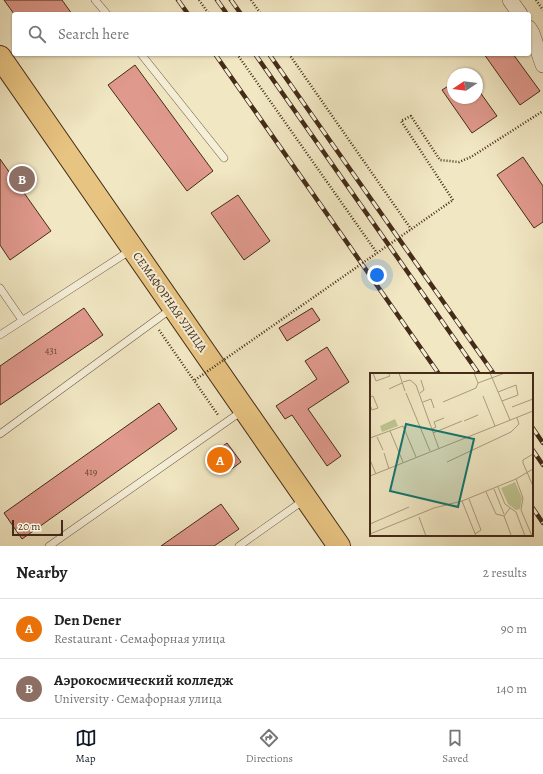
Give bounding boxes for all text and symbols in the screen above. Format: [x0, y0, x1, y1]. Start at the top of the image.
search box [12, 12, 531, 56]
icon: search [26, 23, 48, 45]
text: Search here [58, 24, 129, 44]
north arrow [447, 68, 483, 104]
pin: B [9, 164, 35, 194]
street label: СЕМАФОРНАЯ УЛИЦА [129, 249, 211, 356]
your location [367, 265, 387, 285]
house number: 431 [45, 344, 58, 357]
inset map [370, 373, 533, 536]
pin: A [207, 445, 233, 475]
house number: 419 [85, 465, 98, 478]
scale bar [12, 518, 63, 537]
text: 20 m [18, 519, 40, 534]
text: Nearby [16, 561, 67, 584]
text: 2 results [483, 564, 527, 581]
text: Den Dener [54, 610, 121, 630]
text: A [25, 620, 33, 637]
text: 90 m [501, 620, 527, 637]
text: Restaurant · Семафорная улица [54, 630, 225, 647]
text: Аэрокосмический колледж [54, 670, 233, 690]
text: B [25, 680, 33, 697]
text: 140 m [496, 680, 527, 697]
text: University · Семафорная улица [54, 690, 222, 707]
tab: Map [75, 727, 97, 766]
tab: Directions [246, 727, 293, 766]
tab: Saved [442, 727, 468, 766]

